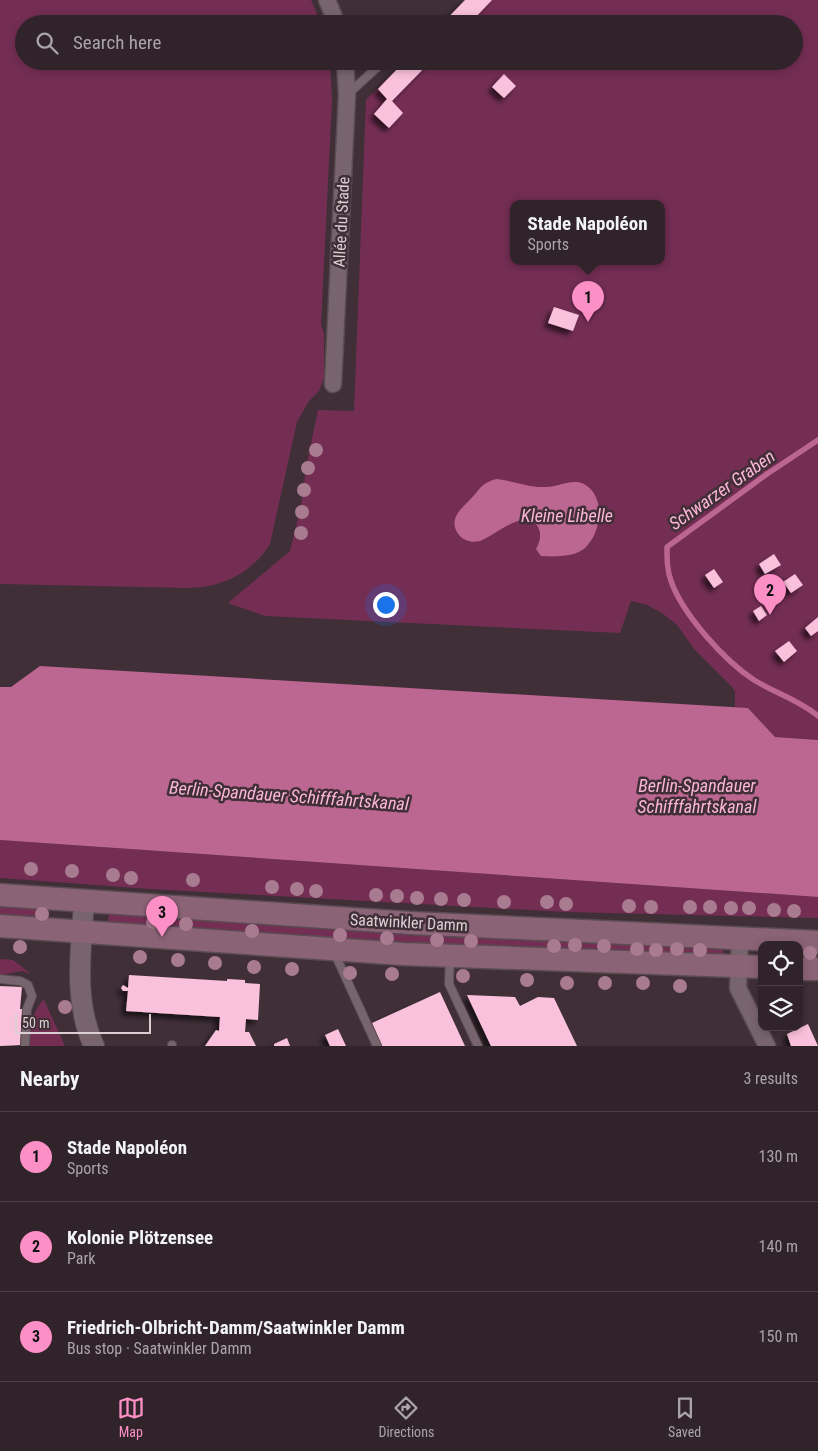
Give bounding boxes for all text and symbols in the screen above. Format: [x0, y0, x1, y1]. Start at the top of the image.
search box [15, 15, 803, 70]
icon: search [33, 29, 61, 57]
text: Search here [73, 31, 161, 54]
street label: Allée du Stade [330, 176, 353, 268]
popup [510, 200, 665, 265]
text: Stade Napoléon [527, 212, 648, 235]
text: Sports [527, 235, 569, 254]
pin: 1 [572, 281, 604, 322]
water label: Schwarzer Graben [665, 445, 779, 534]
water label: Kleine Libelle [521, 505, 613, 526]
pin: 2 [754, 574, 786, 615]
your location [373, 592, 399, 618]
water label: Berlin-Spandauer Schifffahrtskanal [638, 775, 757, 817]
water label: Berlin-Spandauer Schifffahrtskanal [168, 777, 411, 814]
pin: 3 [146, 896, 178, 937]
street label: Saatwinkler Damm [350, 910, 468, 935]
map controls [758, 941, 803, 1031]
button: locate [758, 941, 803, 986]
button: layers [758, 986, 803, 1031]
scale bar [15, 1011, 151, 1034]
text: 50 m [22, 1015, 50, 1031]
text: Nearby [20, 1067, 79, 1091]
text: 3 results [743, 1069, 798, 1088]
text: Stade Napoléon [67, 1136, 187, 1159]
text: 1 [32, 1147, 40, 1166]
text: 130 m [759, 1147, 798, 1166]
text: Sports [67, 1159, 109, 1178]
text: Kolonie Plötzensee [67, 1226, 213, 1249]
text: 2 [32, 1237, 40, 1256]
text: 140 m [759, 1237, 798, 1256]
text: Park [67, 1249, 96, 1268]
text: Friedrich-Olbricht-Damm/Saatwinkler Damm [67, 1316, 405, 1339]
text: 3 [32, 1327, 40, 1346]
text: 150 m [759, 1327, 798, 1346]
text: Bus stop · Saatwinkler Damm [67, 1339, 251, 1358]
tab: Map [117, 1394, 145, 1440]
tab: Directions [378, 1394, 434, 1440]
tab: Saved [668, 1394, 701, 1440]

